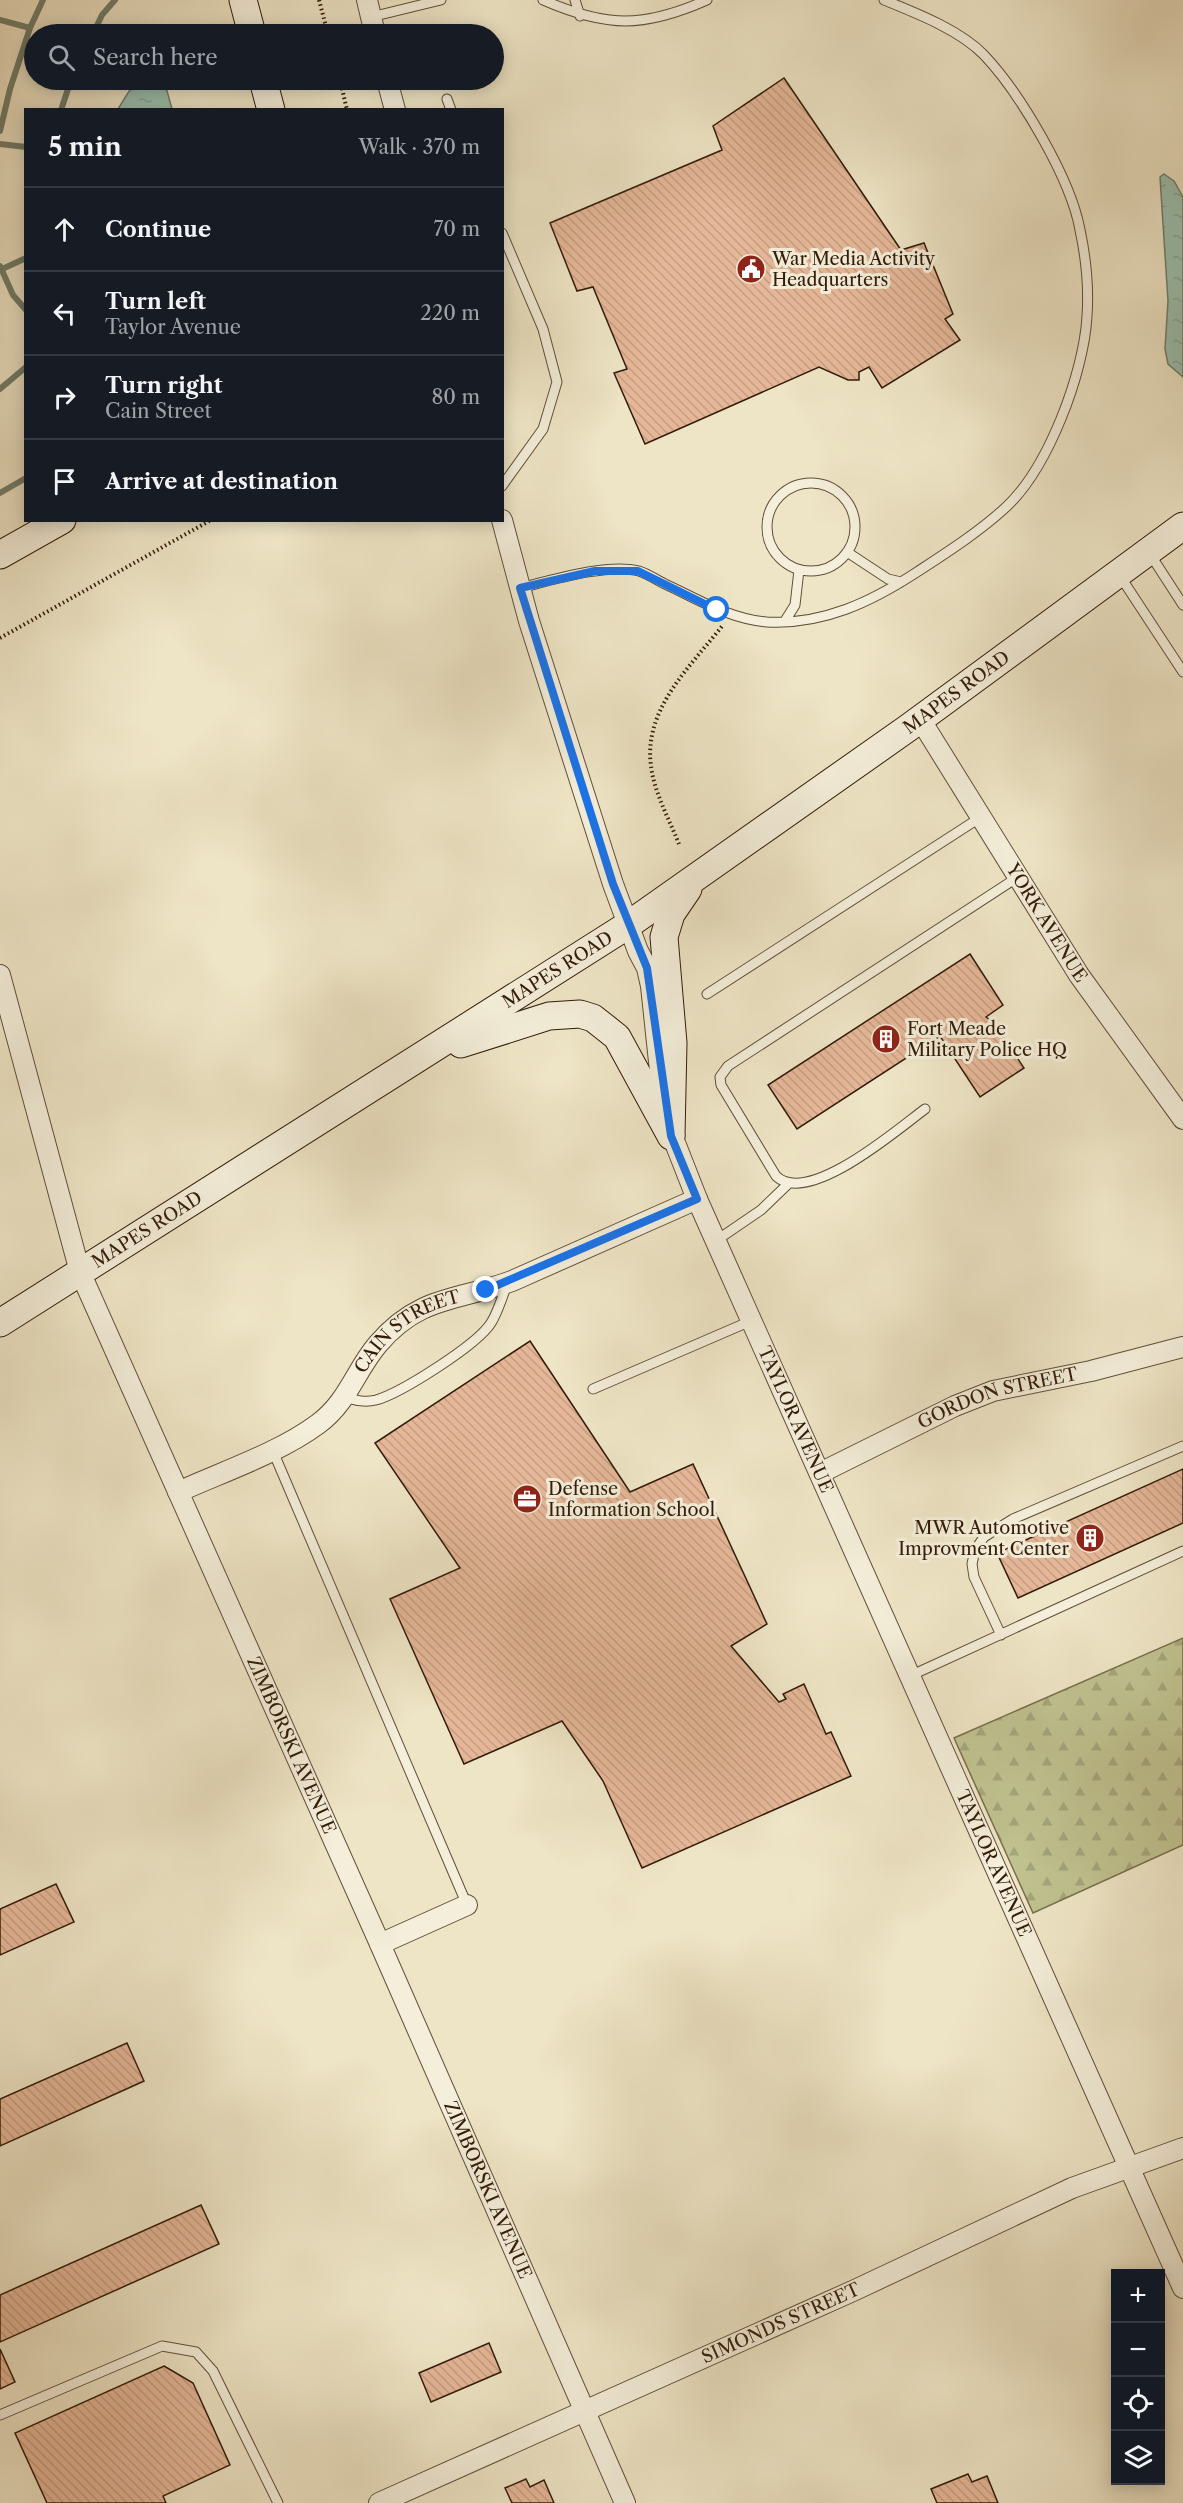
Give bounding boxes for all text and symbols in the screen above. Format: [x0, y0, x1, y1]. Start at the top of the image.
search box [24, 24, 504, 90]
icon: search [45, 41, 78, 74]
text: Search here [93, 44, 218, 71]
text: 5 min [48, 131, 122, 163]
text: Walk · 370 m [358, 135, 480, 159]
icon: ahead [48, 213, 81, 246]
text: Continue [105, 216, 211, 243]
text: 70 m [434, 217, 480, 241]
place label: War Media Activity Headquarters [771, 248, 936, 291]
public building icon: War Media Activity Headquarters [735, 253, 767, 285]
text: Turn left [105, 288, 206, 315]
icon: left [48, 297, 81, 330]
text: 220 m [420, 301, 480, 325]
text: Taylor Avenue [105, 315, 241, 339]
text: Turn right [105, 372, 223, 399]
icon: right [48, 381, 81, 414]
text: 80 m [432, 385, 480, 409]
text: Cain Street [105, 399, 212, 423]
icon: arrive [48, 465, 81, 498]
text: Arrive at destination [105, 468, 338, 495]
route start [703, 596, 729, 622]
street label: MAPES ROAD [899, 646, 1014, 739]
street label: YORK AVENUE [1001, 858, 1092, 987]
street label: MAPES ROAD [498, 927, 617, 1013]
place label: Fort Meade Military Police HQ [907, 1018, 1067, 1061]
building icon: Fort Meade Military Police HQ [870, 1023, 902, 1055]
street label: MAPES ROAD [88, 1187, 206, 1273]
route end [472, 1276, 498, 1302]
street label: CAIN STREET [350, 1285, 463, 1377]
street label: TAYLOR AVENUE [753, 1343, 838, 1496]
street label: GORDON STREET [914, 1363, 1080, 1434]
place label: Defense Information School [548, 1478, 715, 1521]
office icon: Defense Information School [511, 1483, 543, 1515]
place label: MWR Automotive Improvment Center [898, 1517, 1069, 1560]
building icon: MWR Automotive Improvment Center [1074, 1522, 1106, 1554]
street label: ZIMBORSKI AVENUE [242, 1653, 340, 1837]
street label: TAYLOR AVENUE [951, 1787, 1036, 1940]
street label: ZIMBORSKI AVENUE [439, 2098, 536, 2282]
map controls [1111, 2269, 1165, 2485]
button: + [1111, 2269, 1165, 2323]
street label: SIMONDS STREET [698, 2278, 864, 2368]
button: − [1111, 2323, 1165, 2377]
button: locate [1111, 2377, 1165, 2431]
button: layers [1111, 2431, 1165, 2485]

